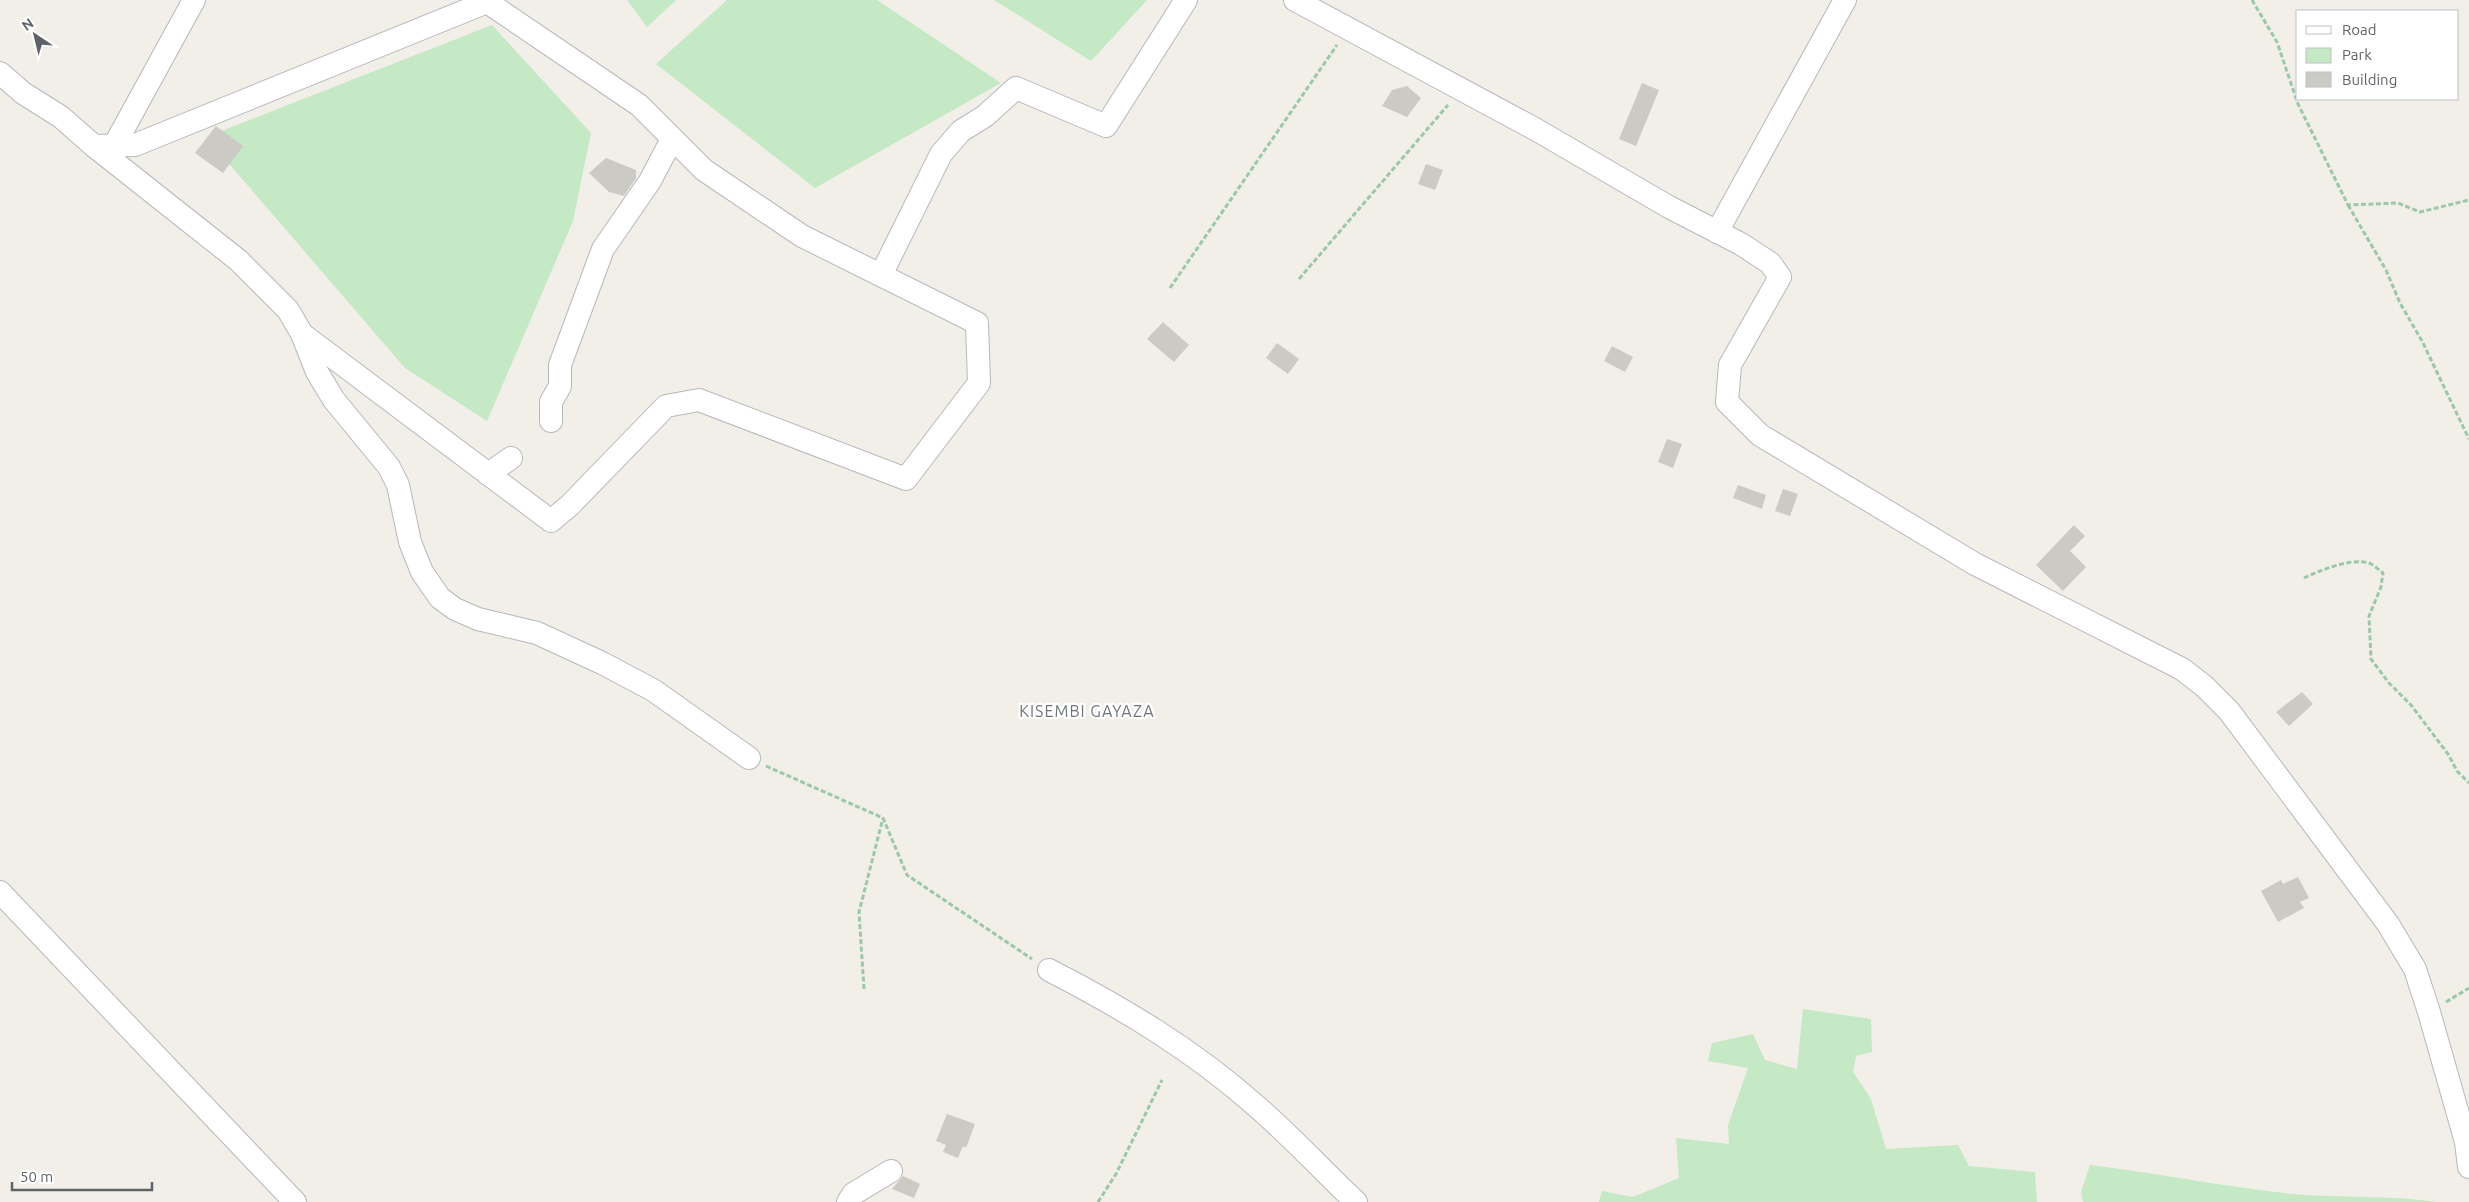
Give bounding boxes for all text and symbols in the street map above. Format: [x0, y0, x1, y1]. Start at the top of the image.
north arrow [10, 10, 60, 60]
legend [2296, 10, 2459, 100]
text: N [19, 15, 36, 34]
text: Road [2342, 21, 2377, 38]
text: Park [2342, 46, 2372, 63]
text: Building [2342, 71, 2397, 88]
district label: KISEMBI GAYAZA [1019, 702, 1155, 720]
scale bar [12, 1160, 152, 1192]
text: 50 m [20, 1168, 53, 1185]

